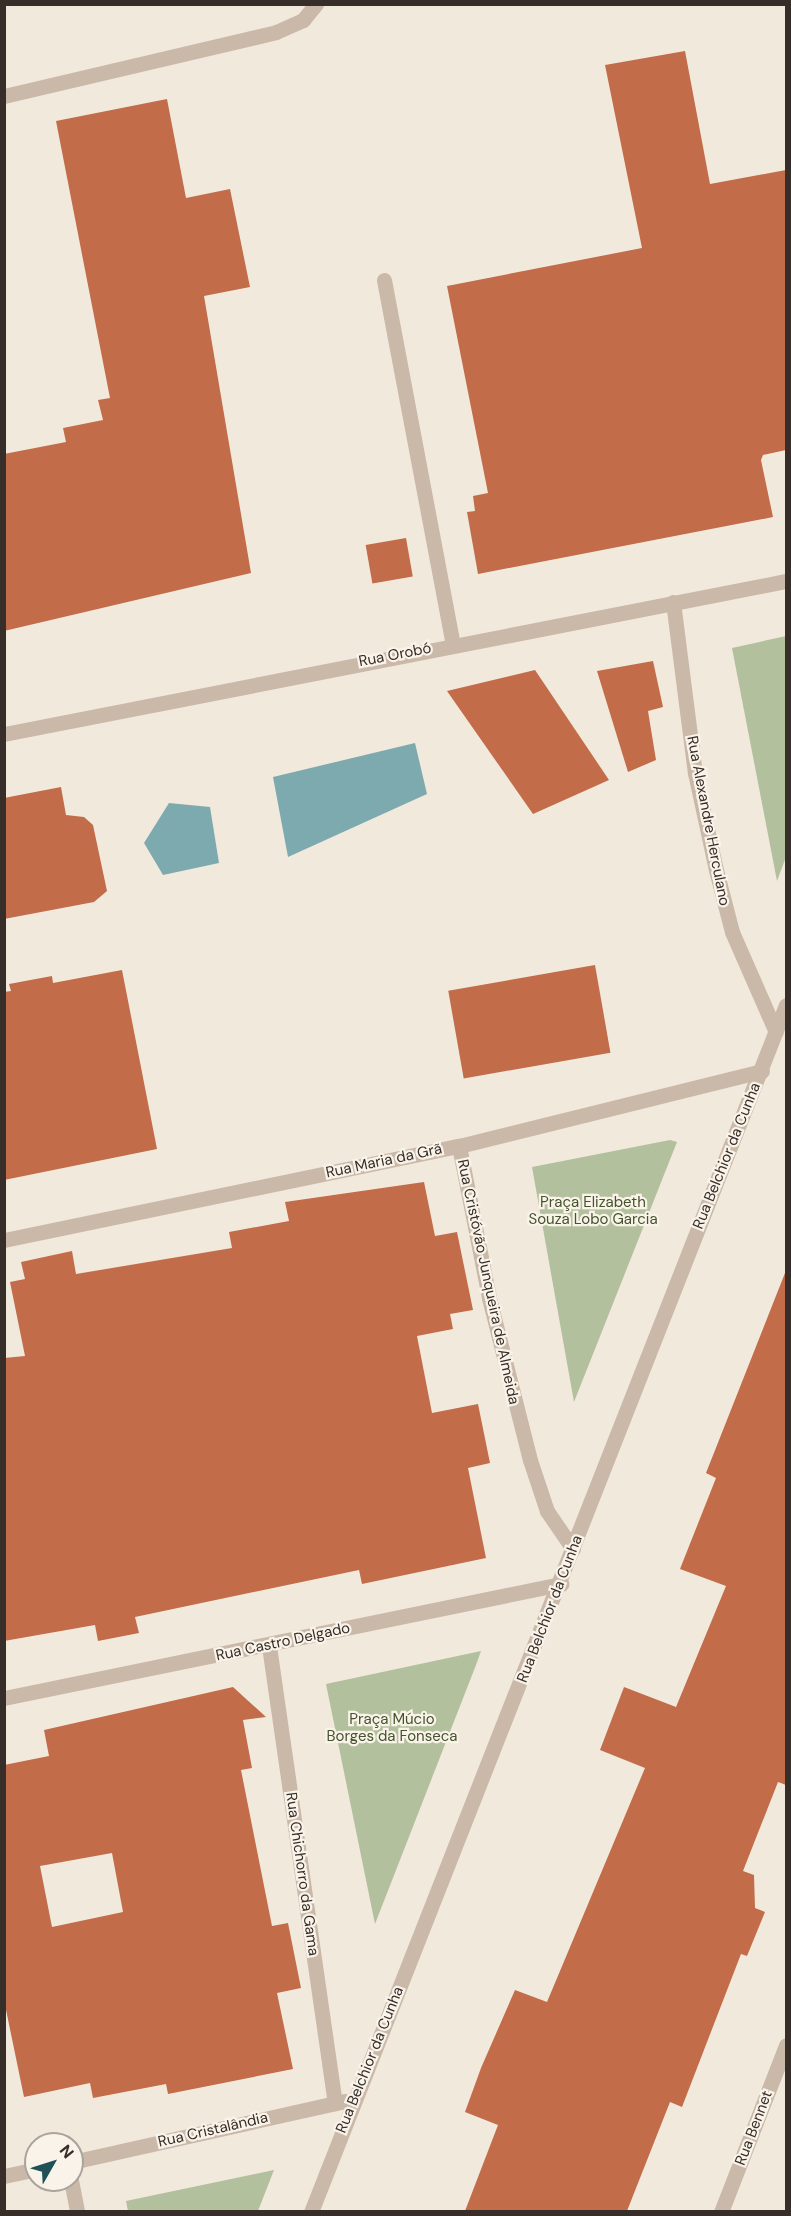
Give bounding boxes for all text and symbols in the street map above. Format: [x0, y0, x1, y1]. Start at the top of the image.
street label: Rua Orobó [357, 639, 433, 671]
street label: Rua Alexandre Herculano [683, 735, 733, 907]
street label: Rua Belchior da Cunha [689, 1080, 765, 1232]
street label: Rua Maria da Grã [324, 1140, 444, 1182]
street label: Rua Cristóvão Junqueira de Almeida [453, 1158, 523, 1406]
park label: Praça Elizabeth Souza Lobo Garcia [528, 1193, 658, 1228]
street label: Rua Belchior da Cunha [514, 1533, 586, 1685]
street label: Rua Castro Delgado [214, 1619, 352, 1665]
park label: Praça Múcio Borges da Fonseca [327, 1710, 457, 1745]
street label: Rua Chichorro da Gama [282, 1791, 322, 1957]
street label: Rua Belchior da Cunha [332, 1984, 408, 2136]
street label: Rua Bennet [732, 2088, 776, 2168]
street label: Rua Cristalândia [156, 2109, 270, 2151]
north arrow [24, 2132, 84, 2192]
text: N [55, 2140, 79, 2163]

